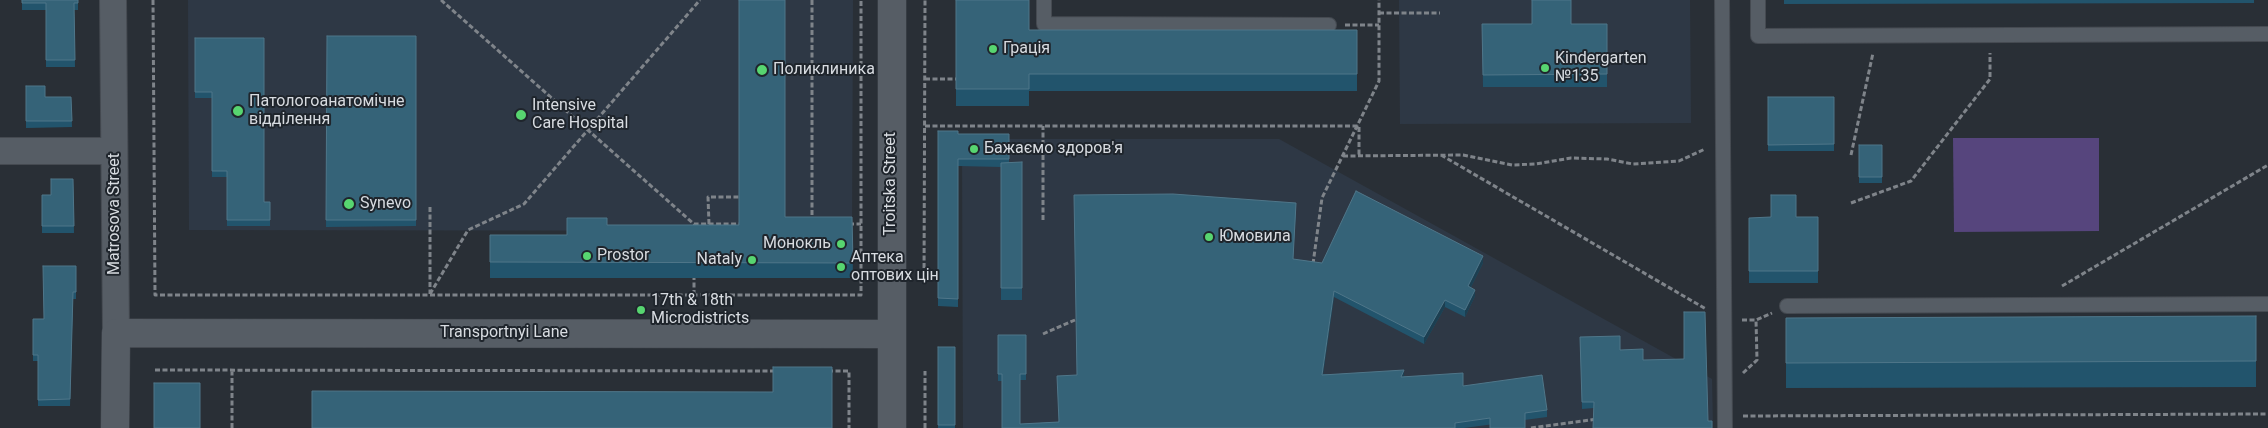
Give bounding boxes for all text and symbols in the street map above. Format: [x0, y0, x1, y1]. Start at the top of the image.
place label: Грація [1003, 39, 1050, 59]
marker: Грація [987, 43, 999, 55]
place label: Kindergarten №135 [1555, 49, 1647, 87]
place label: Поликлиника [773, 60, 875, 80]
marker: Kindergarten №135 [1539, 62, 1551, 74]
marker: Поликлиника [755, 63, 769, 77]
place label: Патологоанатомічне відділення [249, 92, 405, 130]
place label: Intensive Care Hospital [532, 96, 628, 134]
marker: Патологоанатомічне відділення [231, 104, 245, 118]
marker: Intensive Care Hospital [514, 108, 528, 122]
street label: Troitska Street [881, 132, 901, 236]
place label: Бажаємо здоров'я [984, 139, 1123, 159]
marker: Бажаємо здоров'я [968, 143, 980, 155]
street label: Matrosova Street [105, 153, 125, 275]
place label: Synevo [360, 194, 411, 214]
marker: Synevo [342, 197, 356, 211]
place label: Юмовила [1219, 227, 1291, 247]
marker: Юмовила [1203, 231, 1215, 243]
place label: Монокль [763, 234, 831, 254]
marker: Монокль [835, 238, 847, 250]
place label: Prostor [597, 246, 649, 266]
place label: Аптека оптових цін [851, 248, 939, 286]
marker: Prostor [581, 250, 593, 262]
place label: Nataly [696, 250, 742, 270]
marker: Nataly [746, 254, 758, 266]
marker: Аптека оптових цін [835, 261, 847, 273]
place label: 17th & 18th Microdistricts [651, 291, 749, 329]
marker: 17th & 18th Microdistricts [635, 304, 647, 316]
street label: Transportnyi Lane [440, 323, 568, 343]

